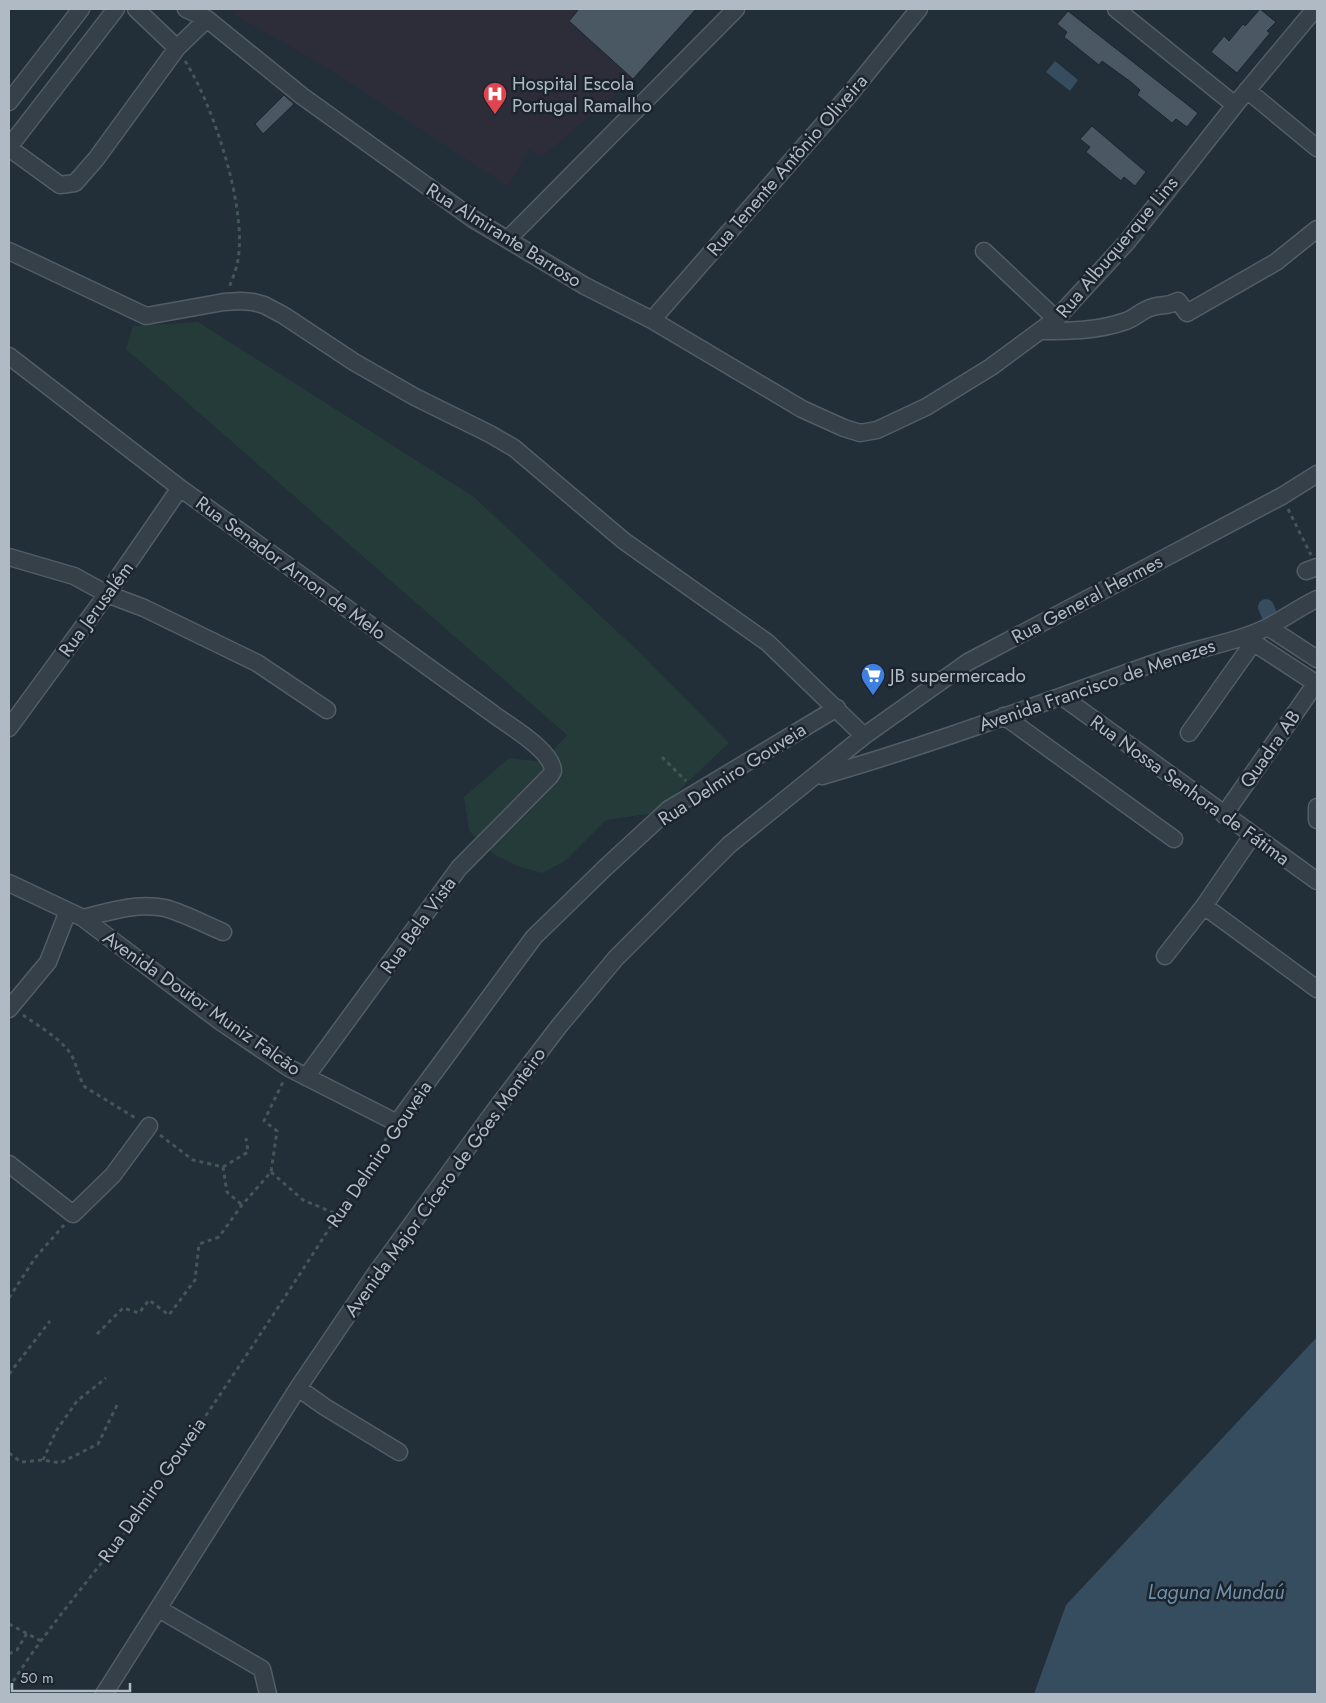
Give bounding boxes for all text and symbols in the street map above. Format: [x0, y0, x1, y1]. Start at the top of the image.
street label: Rua Tenente Antônio Oliveira [700, 68, 874, 262]
place label: Hospital Escola Portugal Ramalho [512, 70, 652, 119]
hospital icon: Hospital Escola Portugal Ramalho [482, 81, 508, 115]
street label: Rua Albuquerque Lins [1050, 170, 1185, 324]
street label: Rua Almirante Barroso [421, 176, 587, 294]
street label: Rua Senador Arnon de Melo [190, 490, 392, 646]
street label: Rua General Hermes [1007, 548, 1168, 650]
street label: Rua Jerusalém [52, 556, 140, 662]
street label: Avenida Francisco de Menezes [975, 632, 1219, 738]
supermarket icon: JB supermercado [860, 662, 886, 696]
place label: JB supermercado [887, 662, 1026, 689]
street label: Quadra AB [1233, 705, 1307, 793]
street label: Rua Nossa Senhora de Fátima [1085, 708, 1295, 872]
street label: Rua Delmiro Gouveia [653, 716, 811, 832]
street label: Rua Bela Vista [374, 871, 462, 979]
street label: Avenida Doutor Muniz Falcão [97, 924, 307, 1082]
street label: Avenida Major Cícero de Góes Monteiro [338, 1042, 552, 1322]
street label: Rua Delmiro Gouveia [320, 1075, 438, 1233]
street label: Rua Delmiro Gouveia [92, 1412, 212, 1568]
water label: Laguna Mundaú [1148, 1578, 1284, 1607]
scale bar [12, 1660, 130, 1692]
text: 50 m [20, 1667, 54, 1689]

